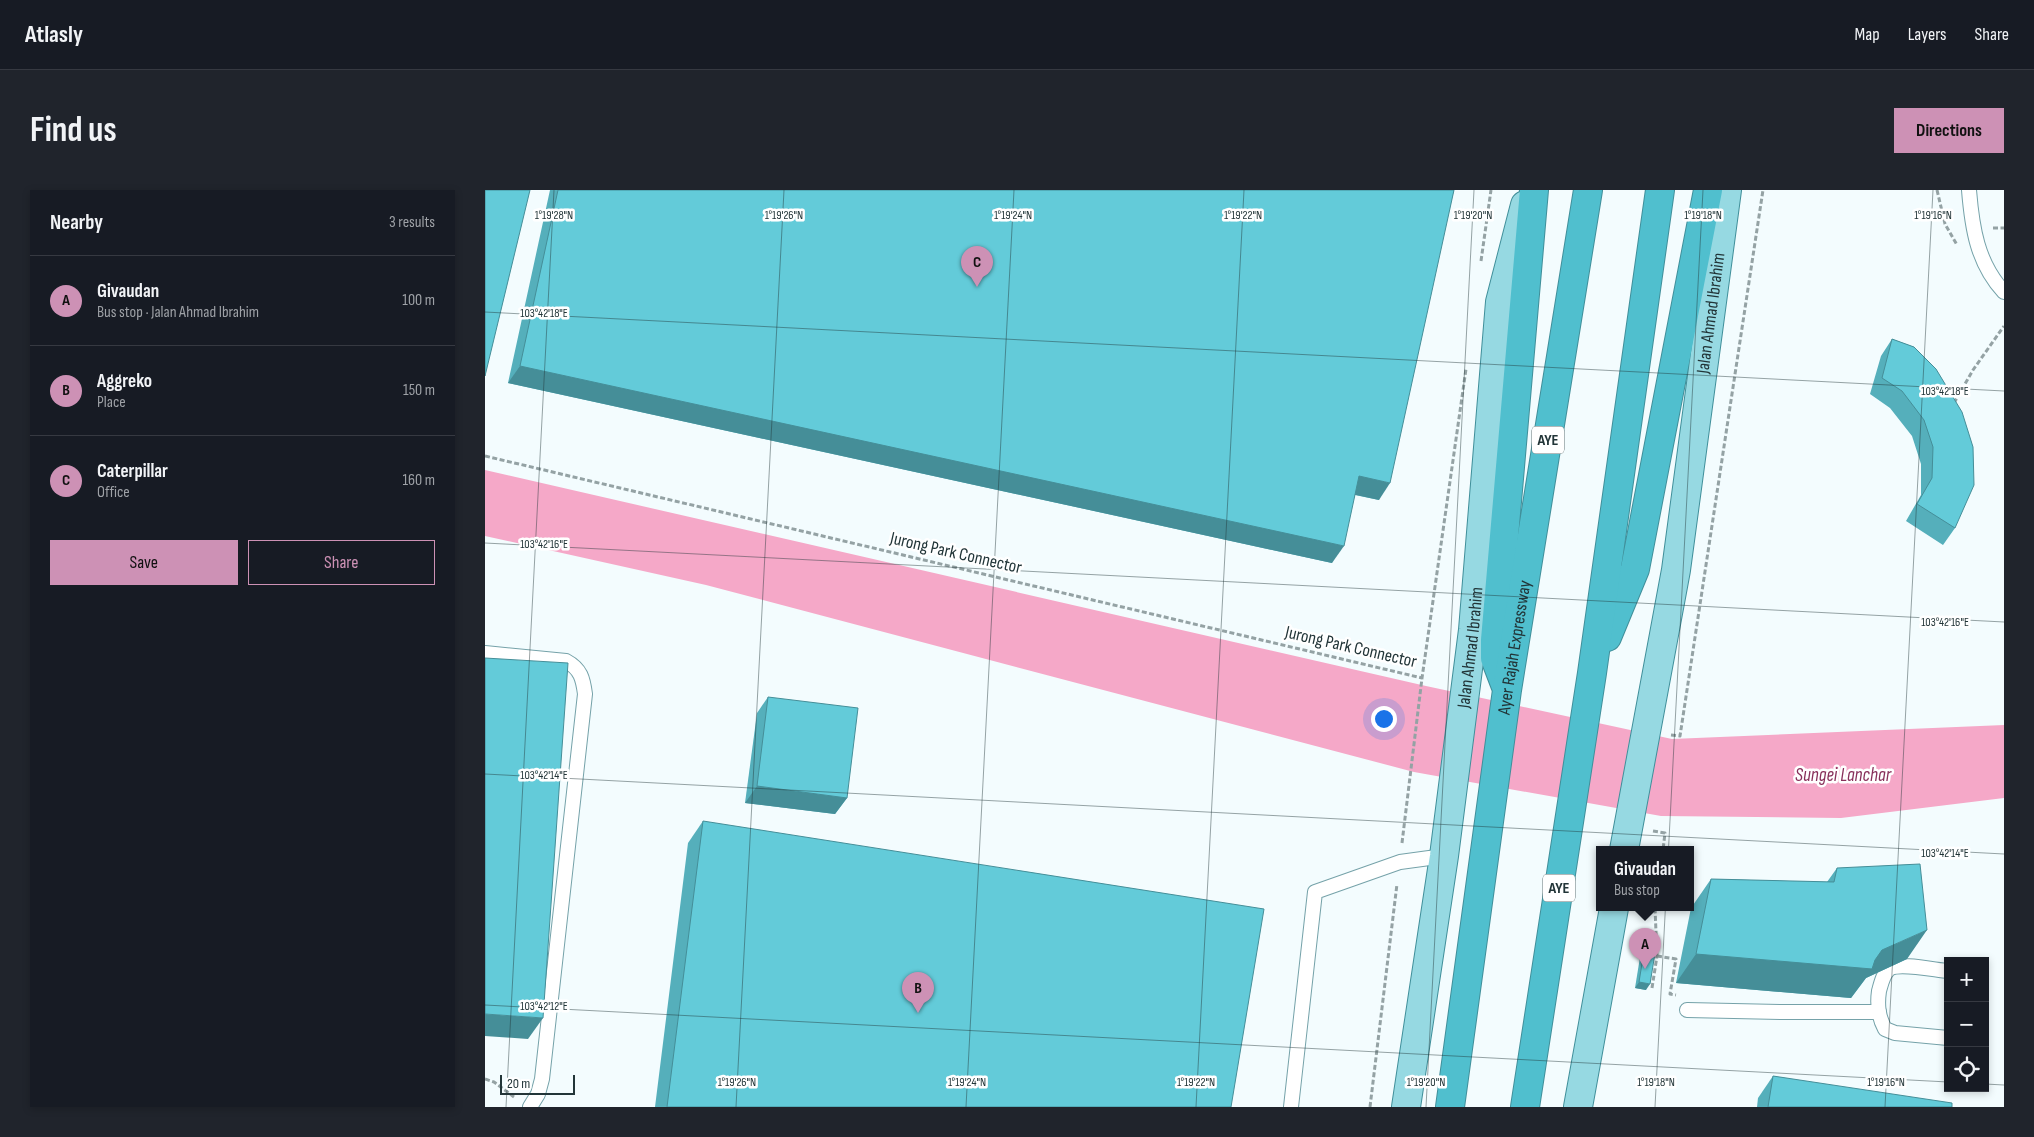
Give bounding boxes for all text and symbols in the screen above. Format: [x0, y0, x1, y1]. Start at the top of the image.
text: Atlasly [25, 20, 83, 49]
text: Map [1855, 24, 1880, 45]
text: Layers [1908, 24, 1947, 45]
text: Share [1975, 24, 2009, 45]
button: Directions [1894, 108, 2004, 153]
text: Find us [30, 109, 117, 152]
text: 1°19'28"N [535, 208, 573, 223]
text: 1°19'26"N [765, 208, 803, 223]
text: 1°19'24"N [994, 208, 1032, 223]
text: 1°19'22"N [1224, 208, 1262, 223]
text: 1°19'20"N [1454, 208, 1492, 223]
text: 1°19'18"N [1684, 208, 1722, 223]
text: 1°19'16"N [1914, 208, 1952, 223]
text: Nearby [50, 210, 103, 235]
text: 3 results [389, 213, 435, 232]
pin: C [961, 246, 993, 287]
street label: Jalan Ahmad Ibrahim [1692, 251, 1729, 376]
text: Givaudan [97, 280, 159, 303]
text: A [62, 291, 70, 310]
text: 100 m [402, 291, 435, 310]
text: Bus stop · Jalan Ahmad Ibrahim [97, 303, 259, 322]
text: 103°42'18"E [520, 306, 568, 321]
text: Aggreko [97, 370, 152, 393]
text: B [62, 381, 70, 400]
text: 150 m [403, 381, 435, 400]
text: 103°42'18"E [1921, 384, 1969, 399]
text: Place [97, 393, 126, 412]
road number: AYE [1532, 426, 1564, 454]
text: Caterpillar [97, 460, 168, 483]
text: C [62, 471, 70, 490]
text: 160 m [402, 471, 435, 490]
text: Office [97, 483, 130, 502]
street label: Jurong Park Connector [887, 527, 1024, 578]
text: 103°42'16"E [520, 537, 568, 552]
button: Save [50, 540, 238, 585]
button: Share [248, 540, 435, 585]
street label: Ayer Rajah Expressway [1493, 579, 1535, 717]
street label: Jalan Ahmad Ibrahim [1452, 586, 1487, 710]
text: 103°42'16"E [1921, 615, 1969, 630]
street label: Jurong Park Connector [1282, 621, 1419, 672]
your location [1371, 706, 1397, 732]
water label: Sungei Lanchar [1795, 764, 1892, 787]
text: 103°42'14"E [520, 768, 568, 783]
popup [1596, 846, 1694, 911]
text: 103°42'14"E [1921, 846, 1969, 861]
text: Givaudan [1614, 858, 1676, 881]
road number: AYE [1543, 874, 1575, 901]
text: Bus stop [1614, 881, 1660, 900]
pin: A [1629, 928, 1661, 969]
map controls [1944, 957, 1989, 1092]
button: + [1944, 957, 1989, 1002]
pin: B [902, 972, 934, 1013]
text: 103°42'12"E [520, 999, 568, 1014]
button: − [1944, 1002, 1989, 1047]
button: locate [1944, 1047, 1989, 1092]
scale bar [500, 1072, 575, 1095]
text: 20 m [507, 1075, 530, 1092]
text: 1°19'26"N [718, 1075, 756, 1090]
text: 1°19'24"N [948, 1075, 986, 1090]
text: 1°19'22"N [1177, 1075, 1215, 1090]
text: 1°19'20"N [1407, 1075, 1445, 1090]
text: 1°19'18"N [1637, 1075, 1675, 1090]
text: 1°19'16"N [1867, 1075, 1905, 1090]

